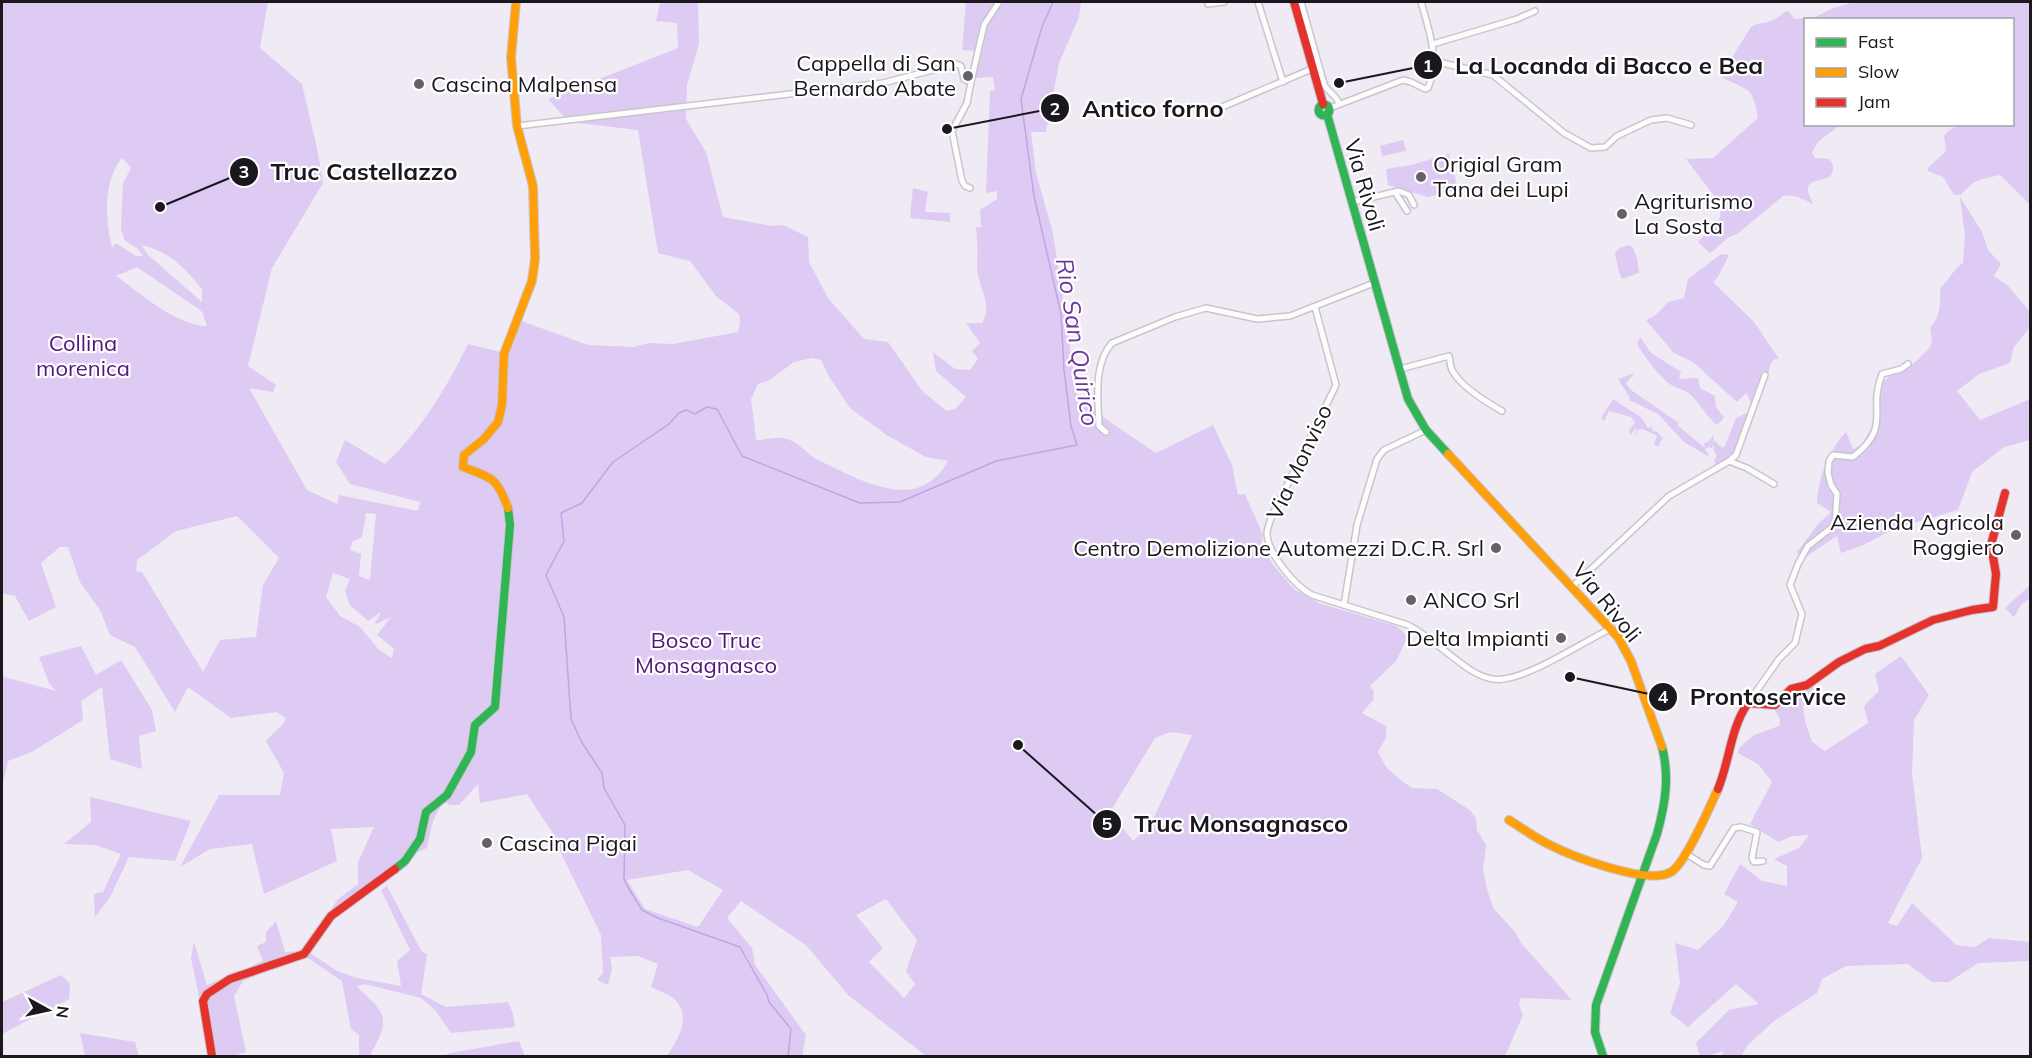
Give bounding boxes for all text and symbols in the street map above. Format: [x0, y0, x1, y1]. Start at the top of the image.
legend [1804, 18, 2014, 126]
text: Fast [1858, 30, 1894, 53]
callout: La Locanda di Bacco e Bea [1413, 44, 1775, 86]
place label: Cappella di San Bernardo Abate [794, 49, 956, 102]
text: La Locanda di Bacco e Bea [1455, 50, 1763, 80]
text: 1 [1423, 54, 1433, 77]
text: Slow [1858, 60, 1900, 83]
marker: Cappella di San Bernardo Abate [961, 69, 975, 83]
place label: Cascina Malpensa [431, 70, 617, 98]
marker: Cascina Malpensa [412, 77, 426, 91]
callout: Antico forno [1040, 87, 1235, 129]
text: Jam [1858, 90, 1891, 113]
text: Antico forno [1082, 93, 1224, 123]
text: 2 [1050, 97, 1060, 120]
street label: Via Rivoli [1339, 136, 1391, 234]
place label: Origial Gram Tana dei Lupi [1433, 150, 1569, 203]
callout: Truc Castellazzo [229, 151, 470, 193]
text: Truc Castellazzo [271, 156, 457, 186]
text: 3 [239, 160, 249, 183]
marker: Origial Gram Tana dei Lupi [1414, 170, 1428, 184]
place label: Agriturismo La Sosta [1634, 187, 1753, 240]
marker: Agriturismo La Sosta [1615, 207, 1629, 221]
water label: Rio San Quirico [1050, 256, 1106, 428]
park label: Collina morenica [36, 329, 130, 382]
street label: Via Monviso [1260, 400, 1338, 524]
place label: Azienda Agricola Roggiero [1830, 508, 2004, 561]
marker: Azienda Agricola Roggiero [2009, 528, 2023, 542]
place label: Centro Demolizione Automezzi D.C.R. Srl [1073, 534, 1484, 562]
marker: Centro Demolizione Automezzi D.C.R. Srl [1489, 541, 1503, 555]
street label: Via Rivoli [1566, 556, 1648, 648]
place label: ANCO Srl [1423, 586, 1520, 614]
marker: ANCO Srl [1404, 593, 1418, 607]
place label: Delta Impianti [1406, 624, 1549, 652]
park label: Bosco Truc Monsagnasco [635, 626, 777, 679]
marker: Delta Impianti [1554, 631, 1568, 645]
callout: Prontoservice [1648, 676, 1859, 718]
text: Prontoservice [1690, 681, 1846, 711]
text: 4 [1658, 685, 1669, 708]
callout: Truc Monsagnasco [1092, 803, 1360, 845]
text: Truc Monsagnasco [1134, 808, 1348, 838]
text: 5 [1102, 812, 1113, 835]
place label: Cascina Pigai [499, 829, 637, 857]
marker: Cascina Pigai [480, 836, 494, 850]
north arrow [18, 980, 78, 1040]
text: N [52, 1005, 74, 1019]

